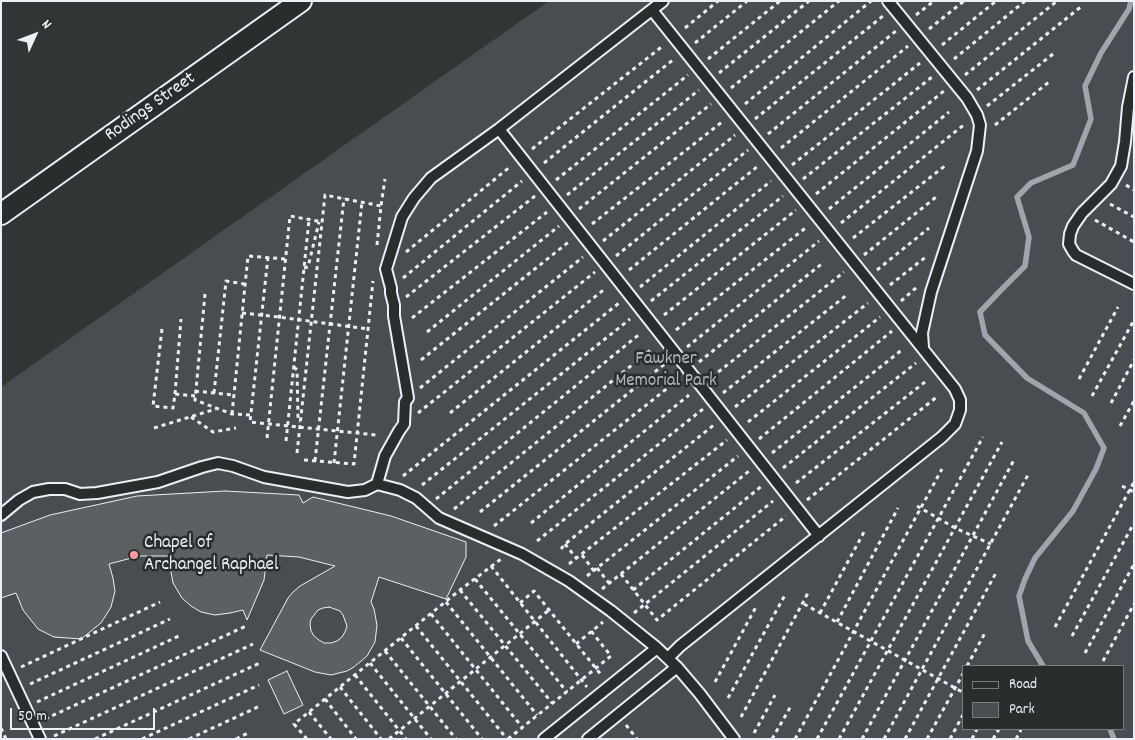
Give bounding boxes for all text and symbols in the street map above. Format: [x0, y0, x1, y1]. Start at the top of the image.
north arrow [10, 10, 60, 60]
text: N [36, 15, 56, 34]
street label: Rodings Street [101, 68, 201, 148]
park label: Fawkner Memorial Park [615, 349, 717, 393]
place label: Chapel of Archangel Raphael [144, 533, 278, 577]
marker: Chapel of Archangel Raphael [128, 549, 140, 561]
legend [962, 665, 1125, 730]
text: Road [1009, 674, 1037, 696]
scale bar [12, 698, 158, 730]
text: Park [1009, 699, 1035, 721]
text: 50 m [18, 706, 47, 728]

